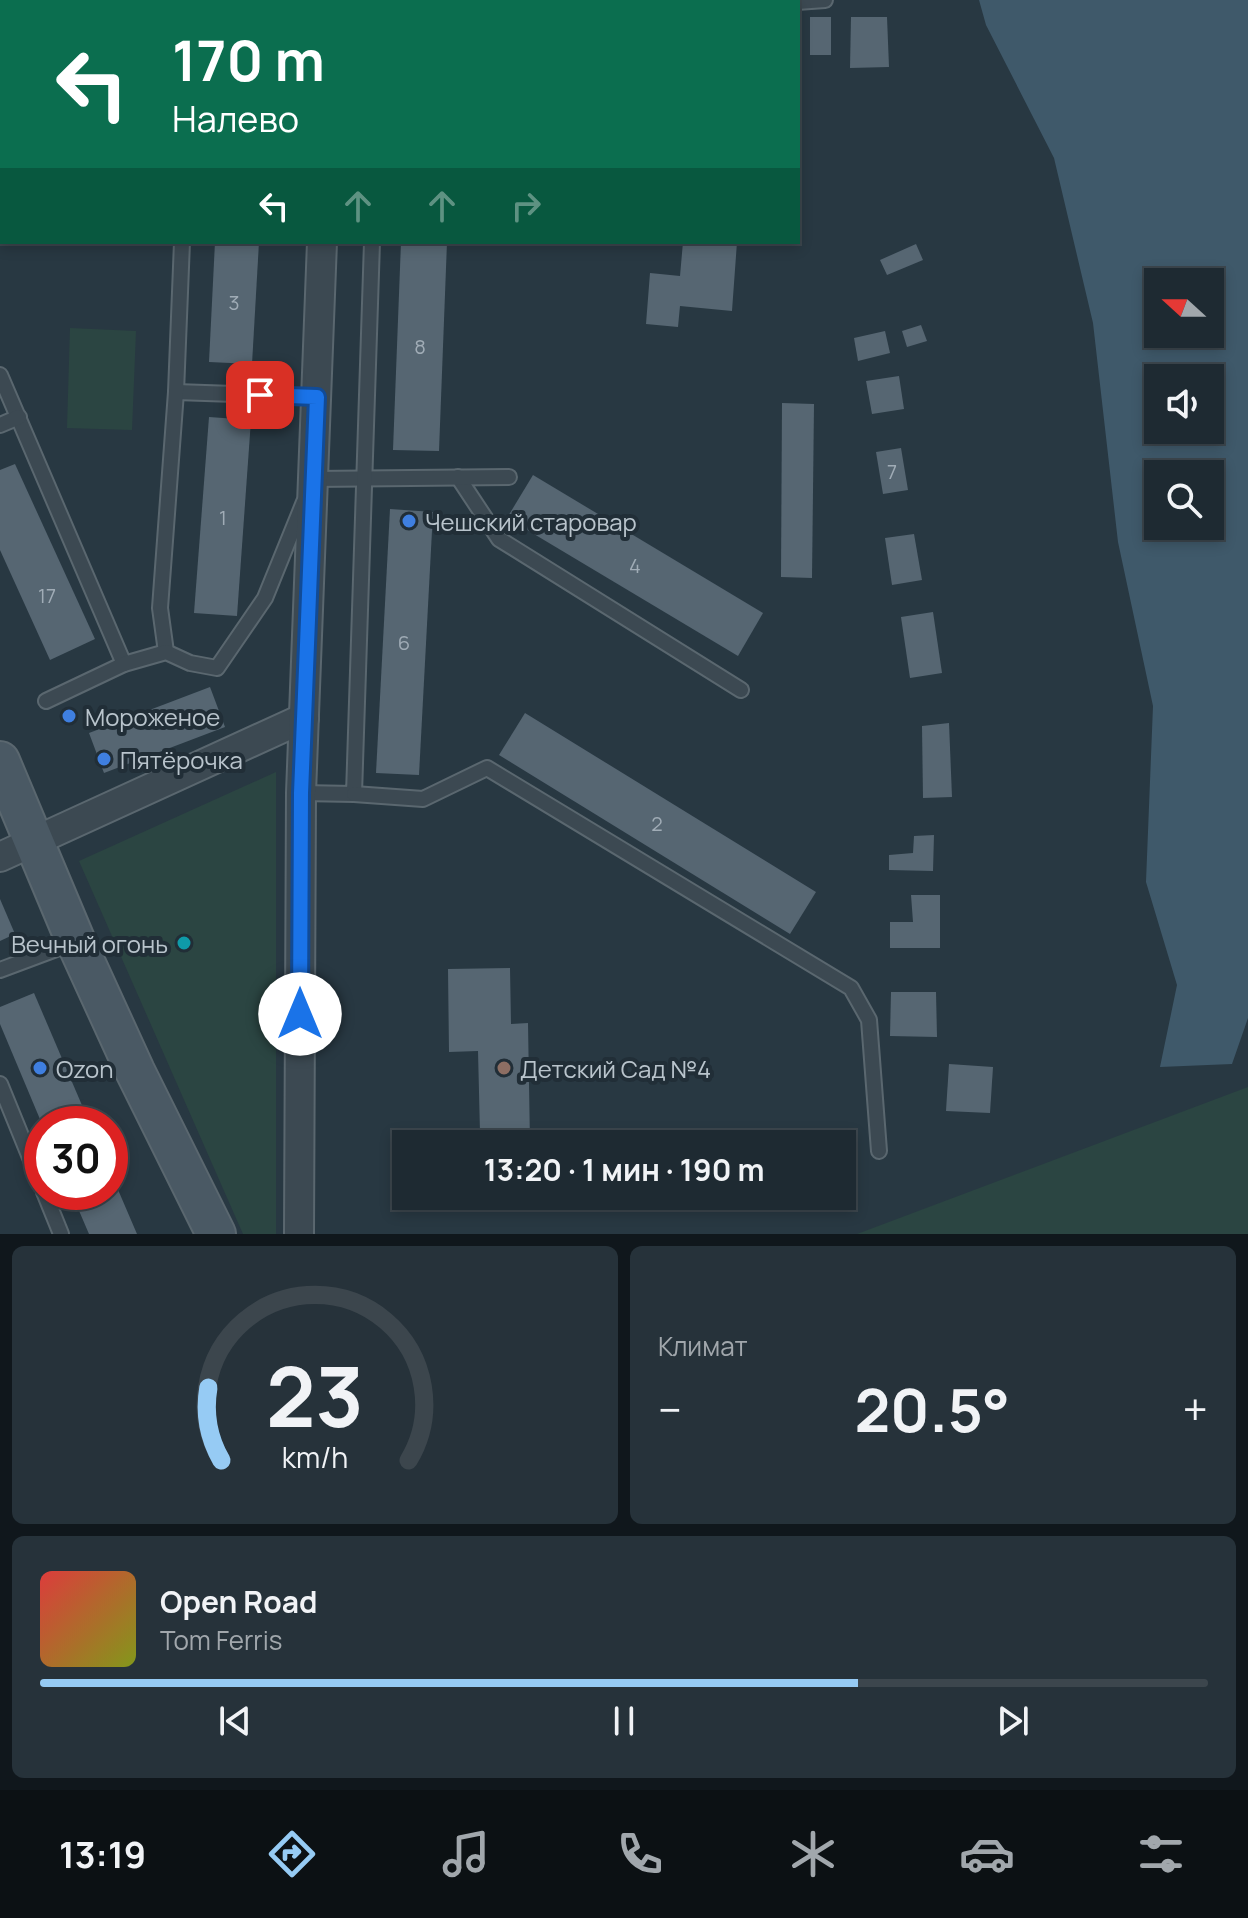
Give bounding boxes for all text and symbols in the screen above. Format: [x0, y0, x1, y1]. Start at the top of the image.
text: 170 m [172, 21, 325, 98]
icon: left [40, 32, 144, 136]
text: Налево [172, 94, 299, 143]
icon: left [252, 184, 296, 228]
icon: ahead [336, 184, 380, 228]
icon: ahead [420, 184, 464, 228]
icon: right [504, 184, 548, 228]
north arrow [1144, 268, 1224, 348]
map controls [1144, 268, 1224, 540]
house number: 3 [228, 289, 240, 316]
house number: 8 [414, 333, 426, 360]
pin [226, 361, 294, 429]
button: sound [1144, 364, 1224, 444]
icon: arrive [238, 373, 282, 417]
house number: 7 [887, 458, 897, 485]
button: search [1144, 460, 1224, 540]
house number: 1 [219, 504, 227, 531]
place label: Чешский старовар [425, 505, 637, 538]
marker: Чешский старовар [400, 512, 418, 530]
house number: 4 [629, 552, 641, 579]
house number: 17 [38, 582, 56, 609]
house number: 6 [398, 629, 410, 656]
place label: Мороженое [85, 700, 220, 733]
marker: Мороженое [60, 707, 78, 725]
place label: Пятёрочка [120, 743, 243, 776]
marker: Пятёрочка [95, 750, 113, 768]
house number: 2 [651, 810, 663, 837]
place label: Вечный огонь [11, 927, 168, 960]
marker: Вечный огонь [175, 934, 193, 952]
position arrow [258, 972, 342, 1056]
place label: Ozon [56, 1052, 114, 1085]
place label: Детский Сад №4 [520, 1052, 711, 1085]
marker: Ozon [31, 1059, 49, 1077]
marker: Детский Сад №4 [495, 1059, 513, 1077]
speed limit sign: 30 [24, 1106, 128, 1210]
text: 13:20 · 1 мин · 190 m [484, 1149, 764, 1190]
text: Климат [658, 1328, 748, 1364]
text: 23 [266, 1338, 364, 1452]
text: 20.5° [854, 1368, 1010, 1450]
text: − [658, 1379, 682, 1439]
text: + [1183, 1379, 1208, 1439]
text: km/h [282, 1438, 348, 1477]
text: Open Road [160, 1581, 317, 1622]
text: Tom Ferris [160, 1622, 282, 1658]
icon: previous [213, 1699, 257, 1743]
icon: pause [602, 1699, 646, 1743]
icon: next [991, 1699, 1035, 1743]
icon: directions [264, 1826, 320, 1882]
icon: music [438, 1826, 494, 1882]
icon: phone [612, 1826, 668, 1882]
icon: climate [785, 1826, 841, 1882]
icon: car [959, 1826, 1015, 1882]
icon: filters [1133, 1826, 1189, 1882]
text: 13:19 [59, 1830, 146, 1879]

